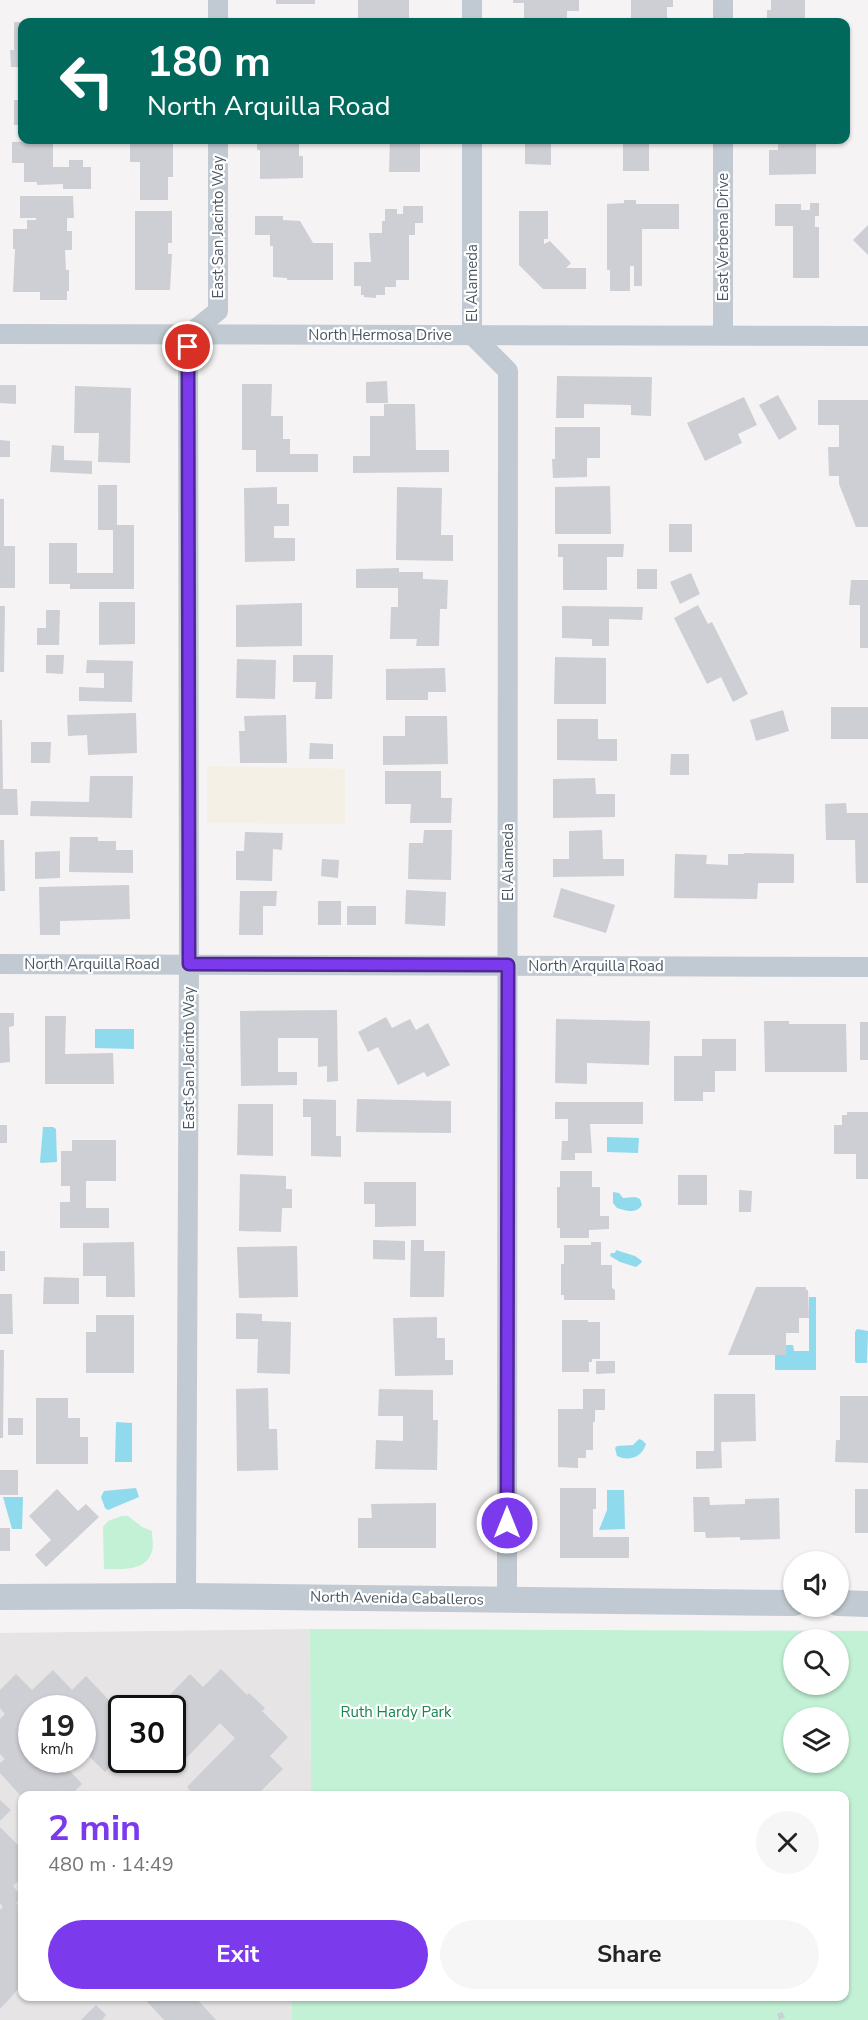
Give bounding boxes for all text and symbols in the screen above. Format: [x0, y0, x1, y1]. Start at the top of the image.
text: 180 m [147, 34, 271, 91]
icon: left [48, 42, 126, 120]
text: North Arquilla Road [147, 88, 390, 125]
street label: East San Jacinto Way [208, 155, 228, 298]
street label: East Verbena Drive [713, 173, 733, 301]
street label: El Alameda [462, 244, 482, 322]
pin [162, 321, 213, 372]
street label: North Hermosa Drive [308, 325, 452, 345]
icon: arrive [171, 330, 204, 363]
street label: El Alameda [498, 823, 518, 901]
street label: North Arquilla Road [24, 954, 160, 974]
street label: North Arquilla Road [528, 956, 664, 976]
street label: East San Jacinto Way [179, 986, 199, 1129]
position arrow [475, 1491, 539, 1555]
map controls [783, 1551, 849, 1773]
button: sound [783, 1551, 849, 1617]
street label: North Avenida Caballeros [310, 1586, 484, 1610]
button: search [783, 1629, 849, 1695]
speed limit sign: 30 [108, 1695, 186, 1773]
park label: Ruth Hardy Park [341, 1702, 452, 1722]
text: 19 [39, 1706, 75, 1747]
button: layers [783, 1707, 849, 1773]
text: km/h [40, 1739, 74, 1759]
text: 2 min [48, 1804, 141, 1853]
button: close [756, 1811, 819, 1874]
text: 480 m · 14:49 [48, 1851, 174, 1878]
button: Exit [48, 1920, 428, 1989]
button: Share [440, 1920, 819, 1989]

